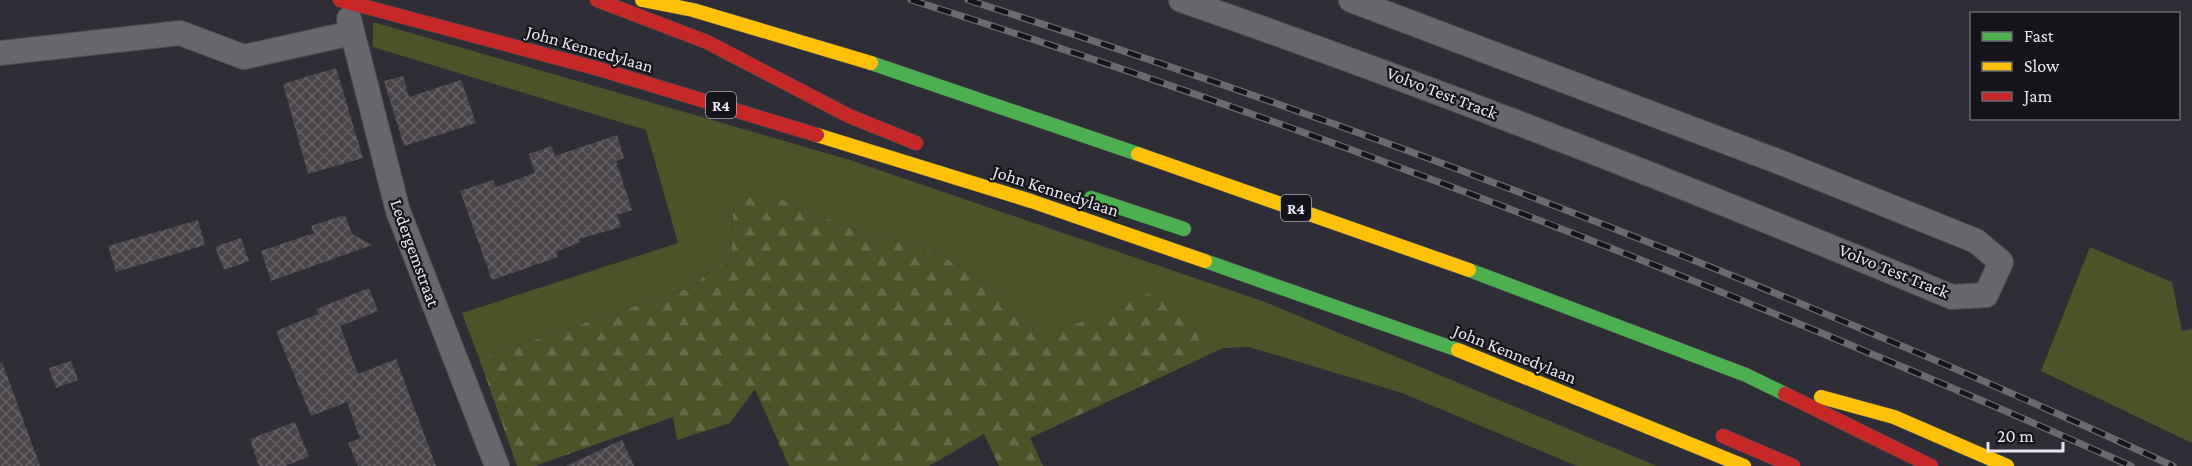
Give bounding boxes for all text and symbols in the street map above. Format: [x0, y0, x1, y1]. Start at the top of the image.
legend [1970, 12, 2180, 120]
street label: John Kennedylaan [522, 21, 656, 77]
text: Fast [2024, 26, 2055, 46]
text: Slow [2024, 56, 2060, 76]
street label: Volvo Test Track [1384, 63, 1501, 123]
text: Jam [2022, 86, 2053, 106]
road number: R4 [706, 92, 736, 118]
street label: John Kennedylaan [989, 161, 1122, 221]
road number: R4 [1281, 195, 1311, 221]
street label: Ledergemstraat [386, 196, 444, 311]
street label: Volvo Test Track [1836, 240, 1952, 302]
street label: John Kennedylaan [1449, 319, 1580, 388]
scale bar [1988, 415, 2063, 453]
text: 20 m [1997, 426, 2034, 446]

